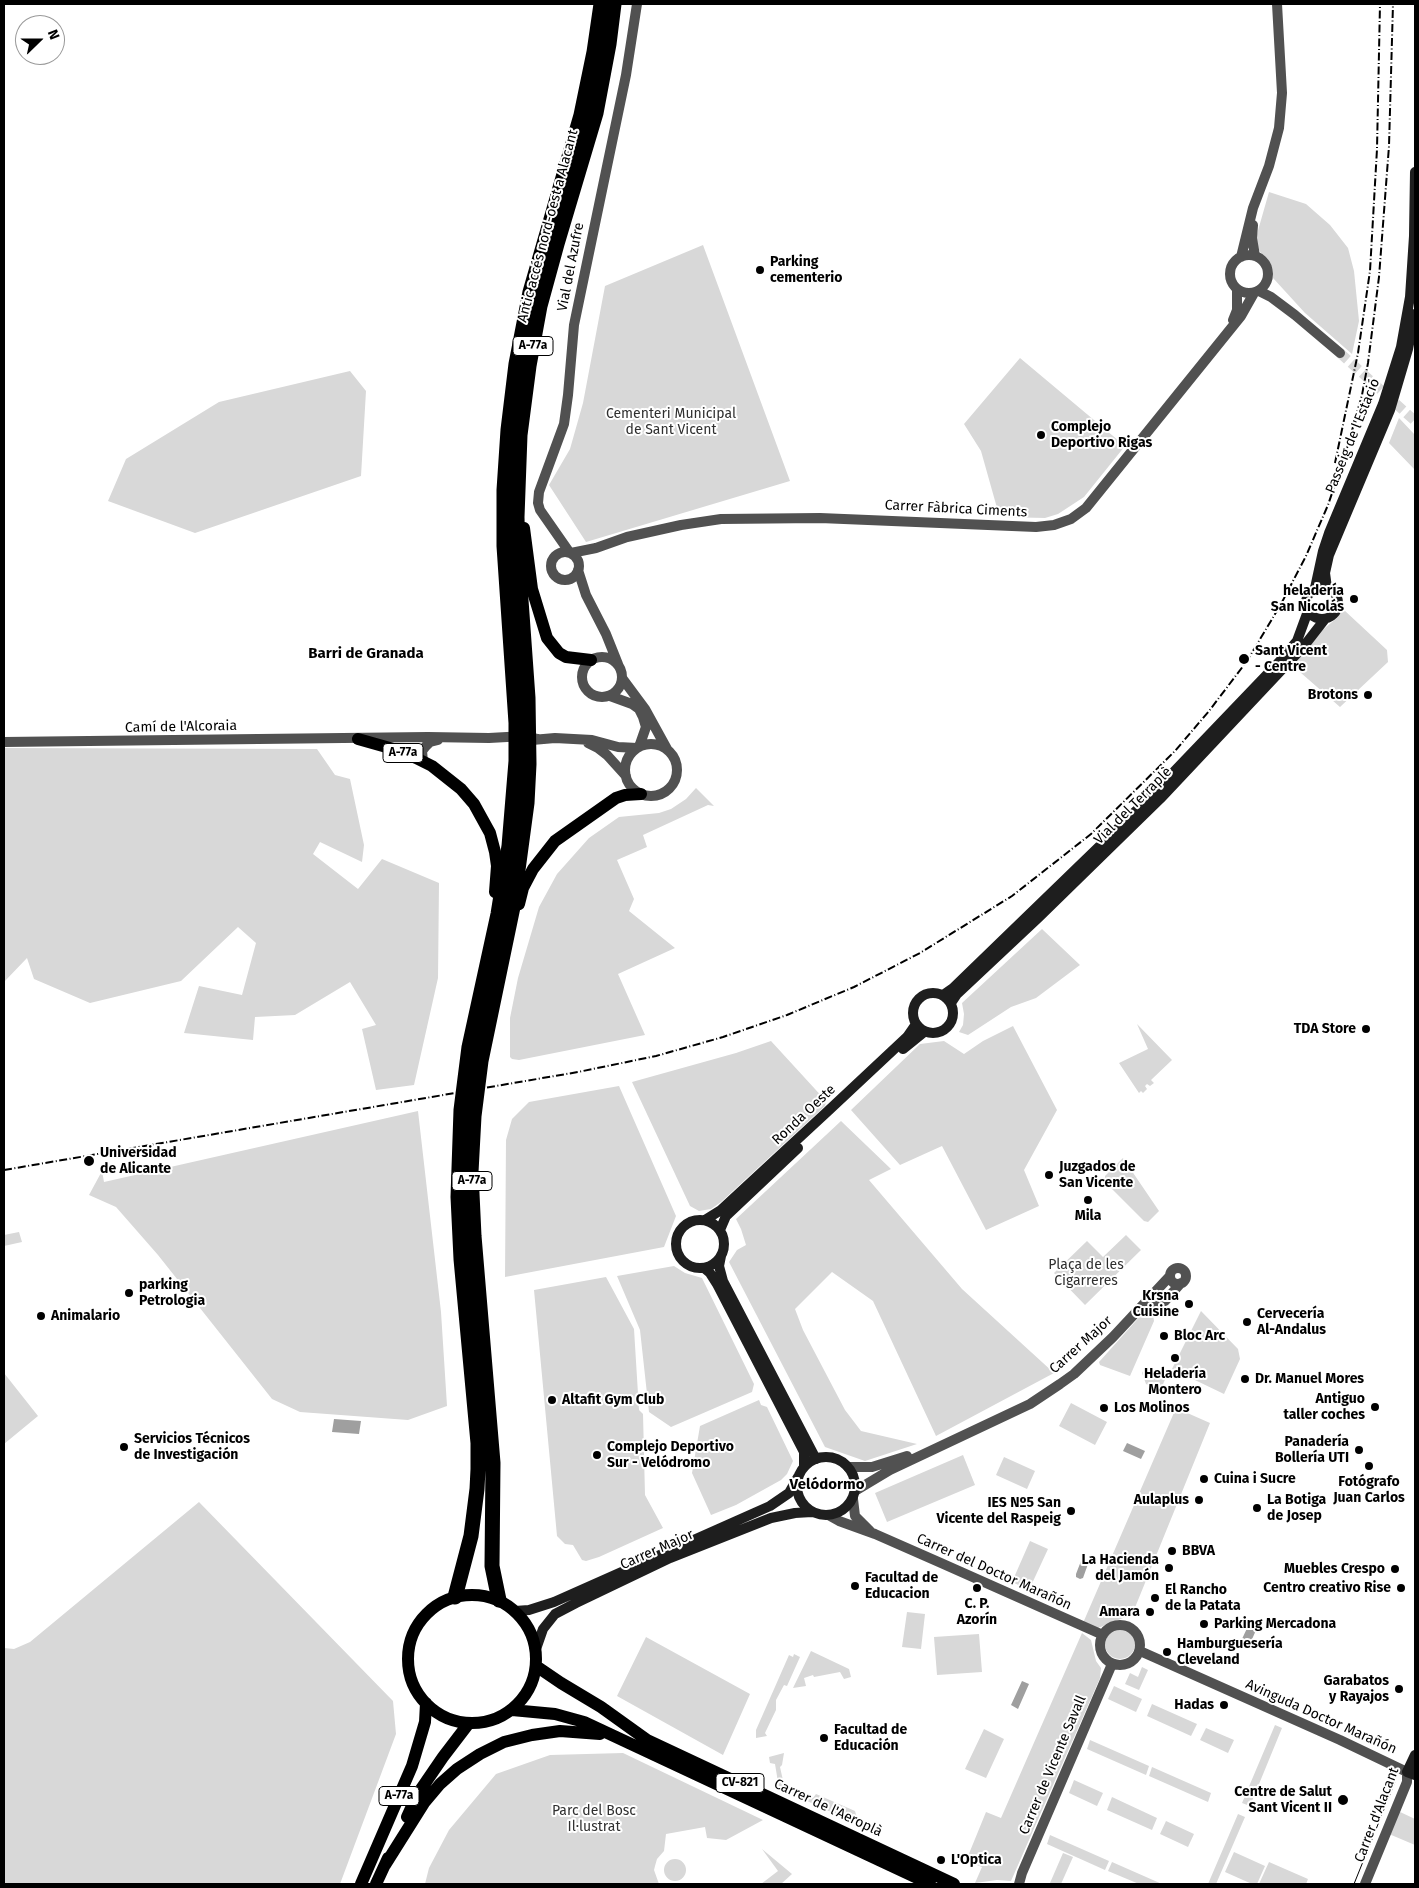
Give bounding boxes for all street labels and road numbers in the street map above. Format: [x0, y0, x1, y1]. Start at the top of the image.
street label: Antic accés nord-oest a Alacant [514, 128, 582, 324]
street label: Vial del Azufre [554, 221, 588, 313]
road number: A-77a [513, 336, 553, 356]
street label: Passeig de l'Estació [1322, 376, 1384, 496]
street label: Carrer Fàbrica Ciments [884, 497, 1028, 521]
street label: Camí de l'Alcoraia [125, 718, 237, 736]
road number: A-77a [383, 744, 423, 762]
street label: Vial del Terraplè [1091, 764, 1175, 848]
street label: Ronda Oeste [769, 1081, 839, 1149]
road number: A-77a [452, 1172, 492, 1190]
street label: Carrer Major [1046, 1313, 1116, 1377]
street label: Carrer Major [618, 1526, 696, 1574]
street label: Carrer del Doctor Marañón [914, 1530, 1074, 1614]
street label: Avinguda Doctor Marañón [1243, 1676, 1399, 1758]
street label: Carrer de Vicente Savall [1016, 1693, 1090, 1837]
street label: Carrer d'Alacant [1351, 1765, 1403, 1865]
road number: CV-821 [716, 1774, 764, 1792]
street label: Carrer de l'Aeroplà [771, 1776, 885, 1840]
road number: A-77a [379, 1786, 419, 1805]

